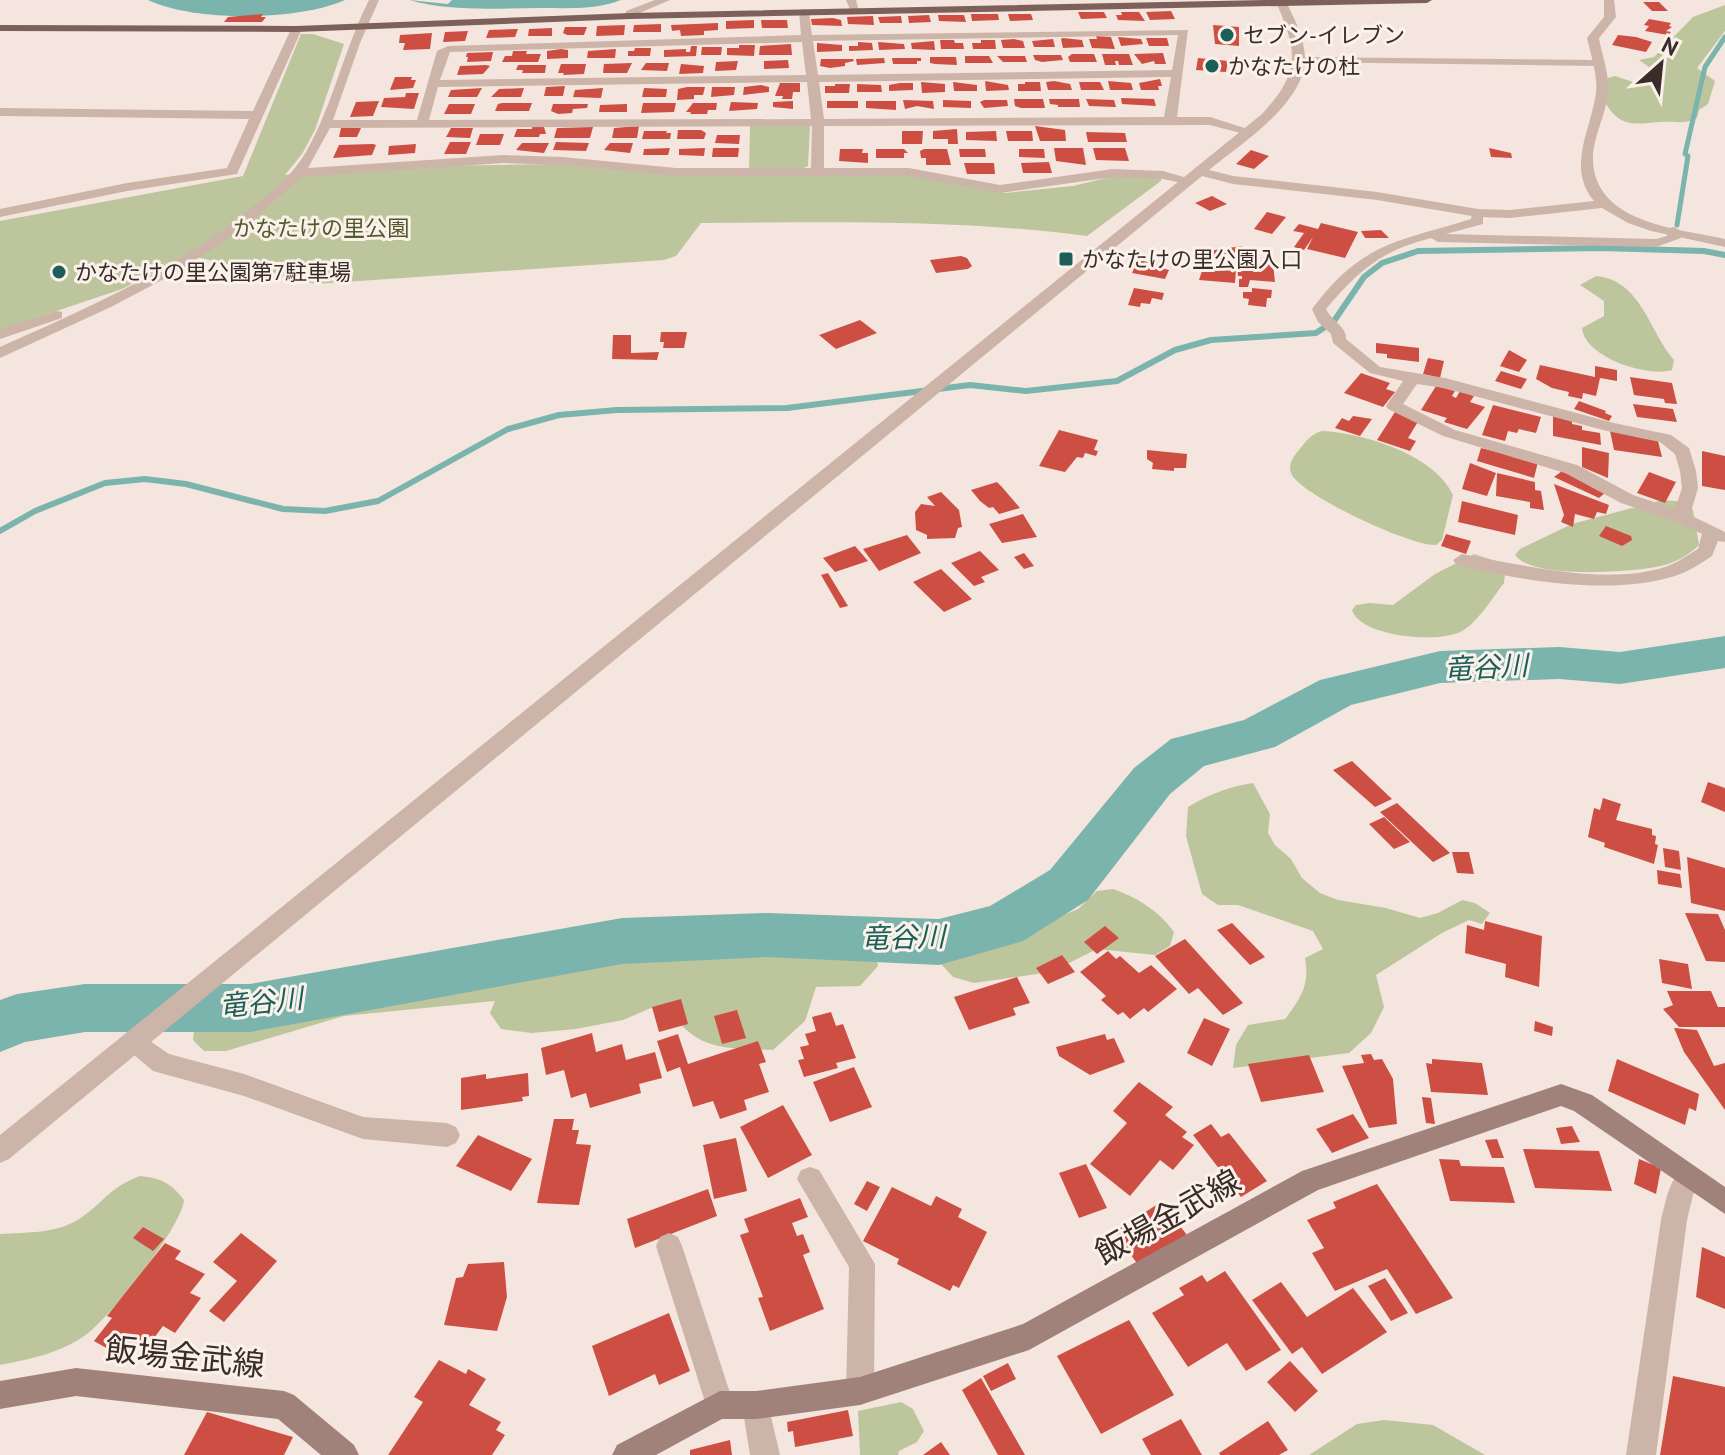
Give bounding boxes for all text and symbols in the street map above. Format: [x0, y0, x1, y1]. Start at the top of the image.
place label: セブン-イレブン [1243, 21, 1405, 49]
north arrow [1621, 24, 1701, 104]
marker: セブン-イレブン [1218, 26, 1236, 44]
text: N [1657, 30, 1683, 62]
place label: かなたけの杜 [1228, 52, 1360, 80]
marker: かなたけの杜 [1203, 57, 1221, 75]
park label: かなたけの里公園 [233, 214, 409, 242]
place label: かなたけの里公園入口 [1082, 245, 1302, 273]
marker: かなたけの里公園入口 [1057, 250, 1075, 268]
place label: かなたけの里公園第7駐車場 [75, 258, 351, 286]
marker: かなたけの里公園第7駐車場 [50, 263, 68, 281]
water label: 竜谷川 [1443, 646, 1532, 687]
water label: 竜谷川 [861, 917, 948, 956]
water label: 竜谷川 [217, 978, 308, 1024]
street label: 飯場金武線 [1087, 1159, 1248, 1273]
street label: 飯場金武線 [103, 1327, 267, 1385]

